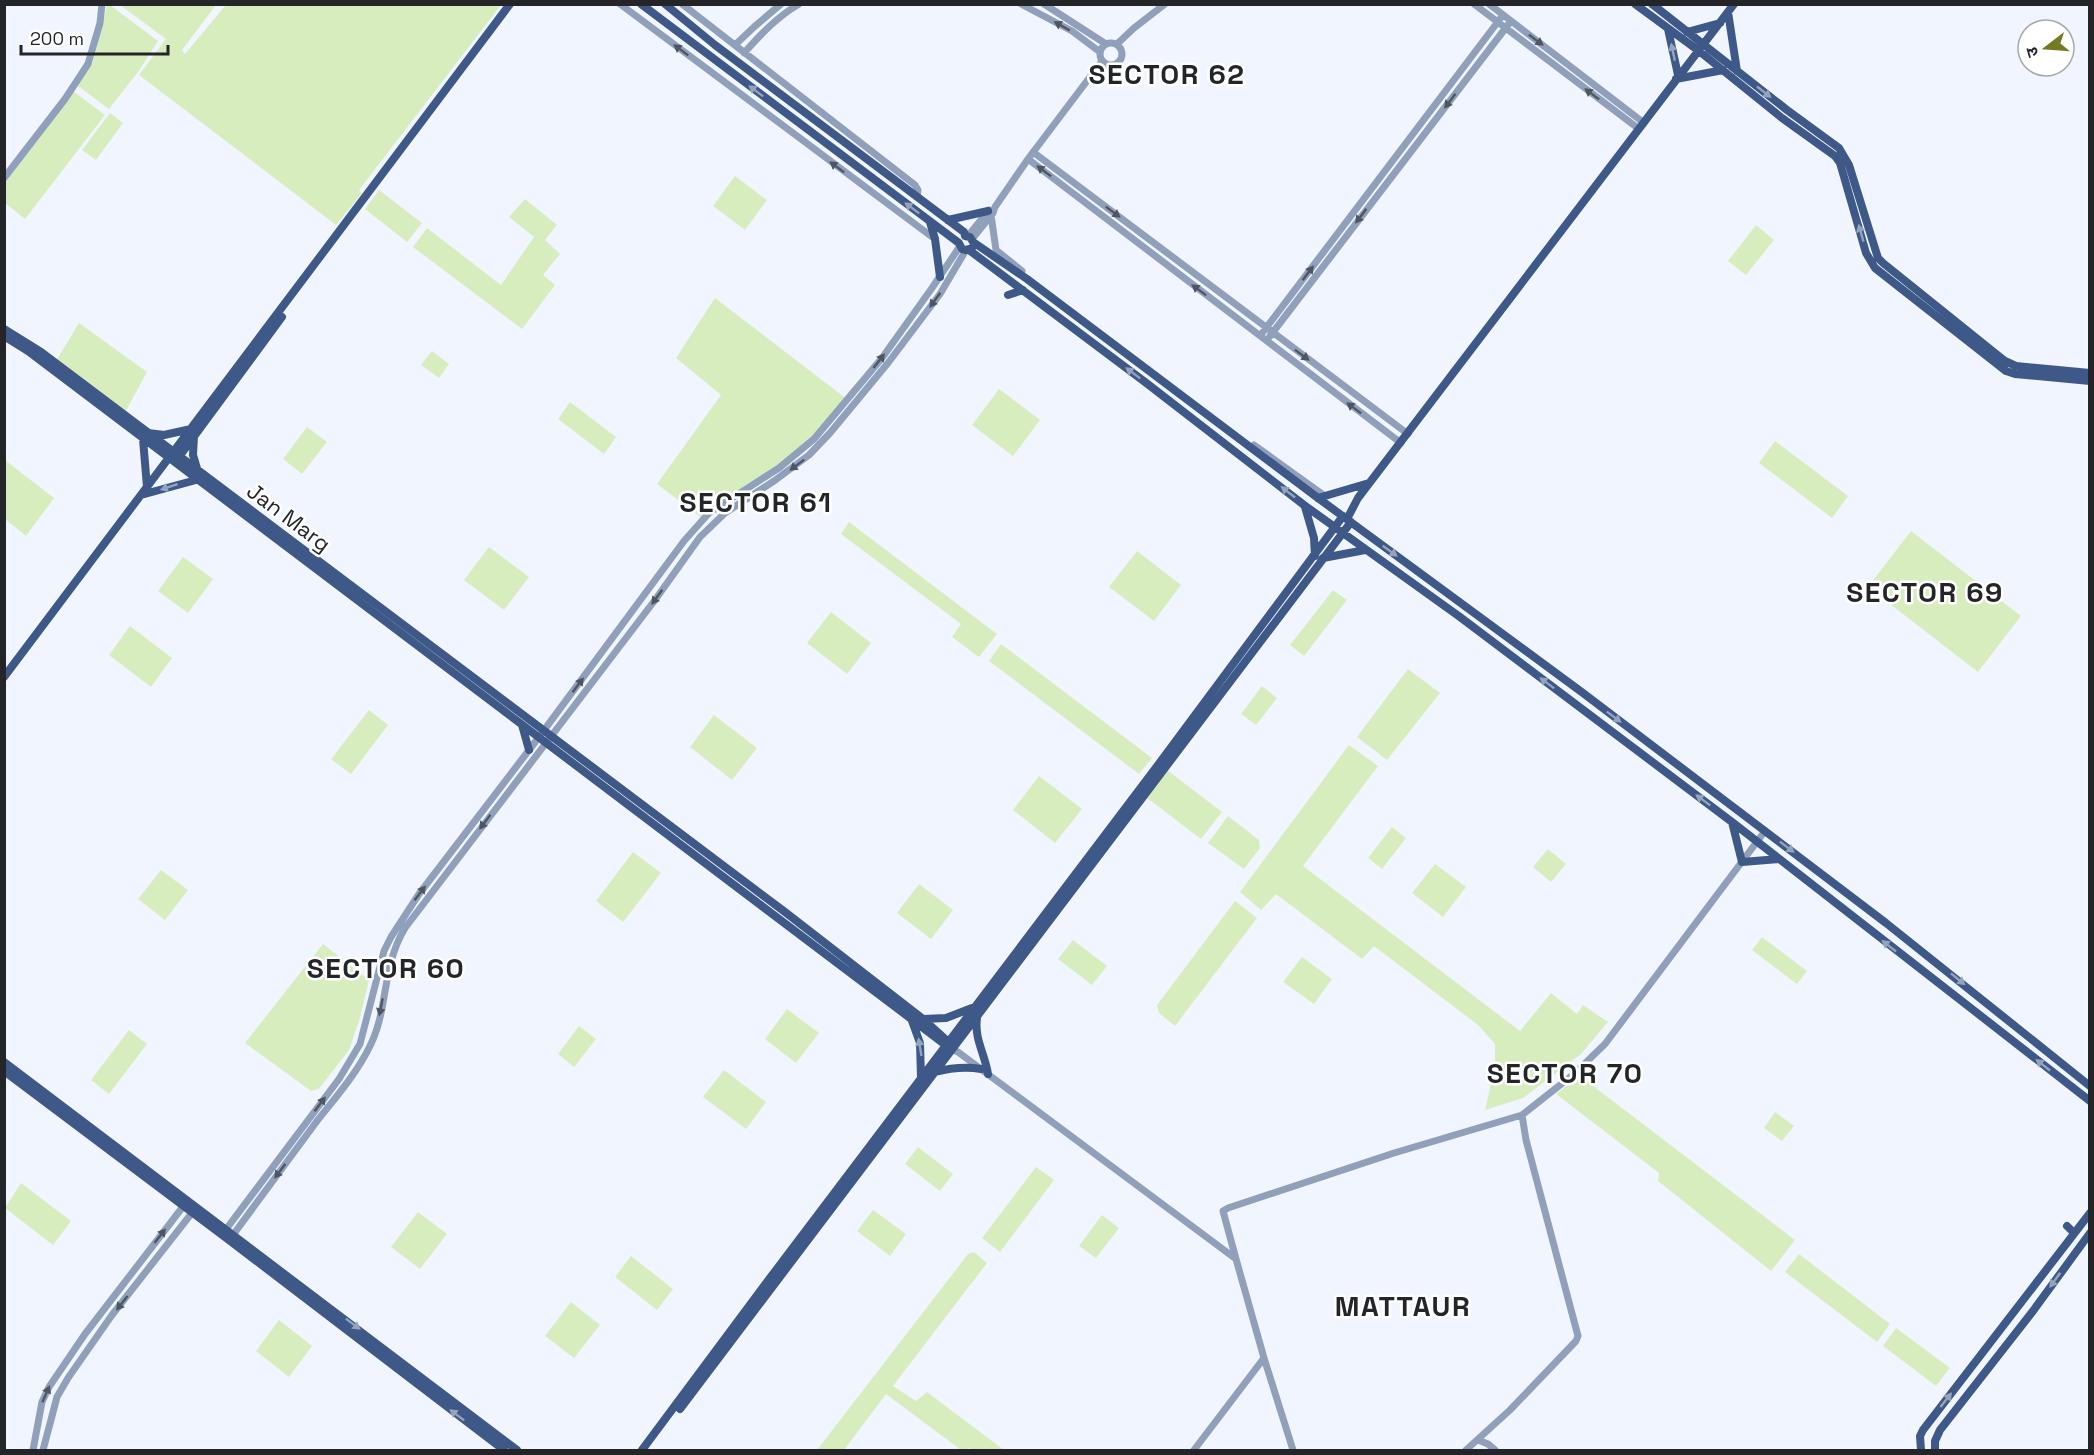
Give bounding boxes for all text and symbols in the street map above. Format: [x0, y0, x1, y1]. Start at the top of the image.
scale bar [21, 18, 168, 56]
north arrow [2016, 18, 2076, 78]
one-way arrow [1054, 20, 1070, 31]
text: 200 m [30, 27, 84, 50]
one-way arrow [1527, 34, 1543, 46]
one-way arrow [1668, 43, 1678, 61]
one-way arrow [674, 44, 690, 56]
text: उ [2021, 44, 2044, 60]
district label: SECTOR 62 [1089, 56, 1245, 92]
one-way arrow [749, 85, 764, 97]
one-way arrow [1756, 85, 1771, 98]
one-way arrow [1584, 88, 1600, 100]
one-way arrow [1444, 93, 1456, 108]
one-way arrow [830, 161, 845, 173]
one-way arrow [1036, 165, 1052, 178]
one-way arrow [904, 202, 920, 214]
one-way arrow [1106, 206, 1121, 218]
one-way arrow [1356, 209, 1368, 224]
one-way arrow [1856, 224, 1865, 242]
one-way arrow [1301, 265, 1313, 280]
one-way arrow [1191, 283, 1207, 296]
one-way arrow [929, 291, 941, 307]
one-way arrow [1295, 349, 1310, 361]
one-way arrow [873, 353, 885, 368]
one-way arrow [1126, 367, 1142, 379]
one-way arrow [1347, 402, 1362, 414]
one-way arrow [789, 458, 804, 470]
street label: Jan Marg [241, 476, 337, 558]
one-way arrow [160, 483, 178, 492]
district label: SECTOR 61 [680, 484, 832, 520]
one-way arrow [1280, 487, 1295, 499]
one-way arrow [1382, 545, 1398, 557]
district label: SECTOR 69 [1846, 574, 2004, 610]
one-way arrow [651, 588, 663, 604]
one-way arrow [572, 677, 585, 693]
one-way arrow [1539, 677, 1554, 689]
one-way arrow [1606, 711, 1622, 723]
one-way arrow [1695, 794, 1710, 806]
one-way arrow [479, 814, 491, 830]
one-way arrow [1779, 841, 1794, 853]
one-way arrow [414, 885, 427, 901]
one-way arrow [1882, 940, 1897, 952]
district label: SECTOR 60 [307, 950, 465, 986]
one-way arrow [1950, 973, 1965, 985]
one-way arrow [376, 998, 385, 1017]
one-way arrow [915, 1037, 924, 1056]
district label: SECTOR 70 [1487, 1055, 1643, 1091]
one-way arrow [2036, 1060, 2051, 1072]
one-way arrow [314, 1096, 326, 1112]
one-way arrow [274, 1163, 286, 1179]
one-way arrow [154, 1228, 167, 1244]
one-way arrow [2049, 1272, 2061, 1288]
district label: MATTAUR [1335, 1288, 1471, 1324]
one-way arrow [115, 1295, 128, 1311]
one-way arrow [346, 1318, 361, 1330]
one-way arrow [41, 1384, 51, 1402]
one-way arrow [1939, 1393, 1951, 1408]
one-way arrow [449, 1409, 465, 1421]

